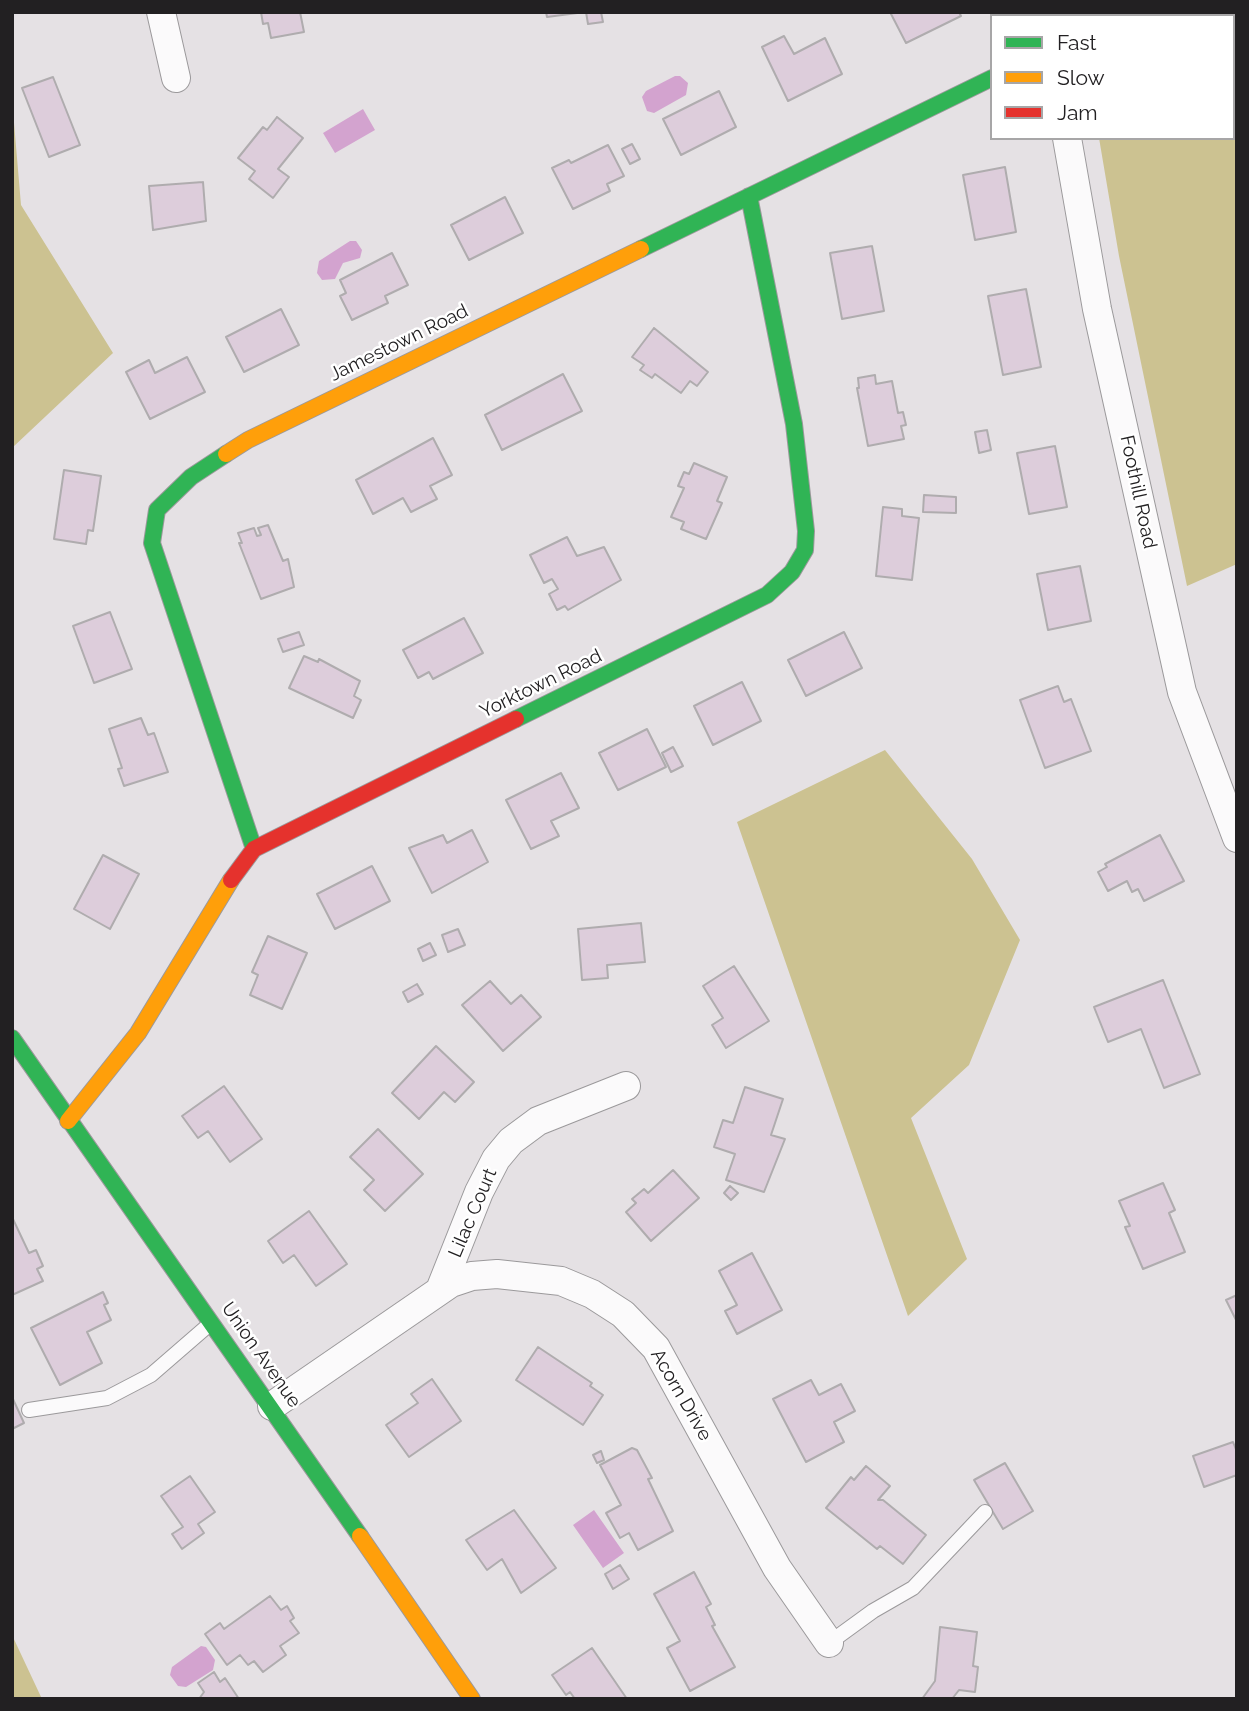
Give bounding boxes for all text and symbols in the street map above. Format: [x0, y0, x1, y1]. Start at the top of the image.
legend [990, 14, 1235, 140]
text: Fast [1057, 30, 1097, 55]
text: Slow [1057, 65, 1105, 90]
text: Jam [1057, 100, 1098, 125]
street label: Jamestown Road [326, 300, 472, 386]
street label: Foothill Road [1115, 433, 1161, 551]
street label: Yorktown Road [476, 645, 606, 723]
street label: Lilac Court [444, 1165, 502, 1261]
street label: Union Avenue [216, 1298, 306, 1412]
street label: Acorn Drive [646, 1345, 716, 1445]

